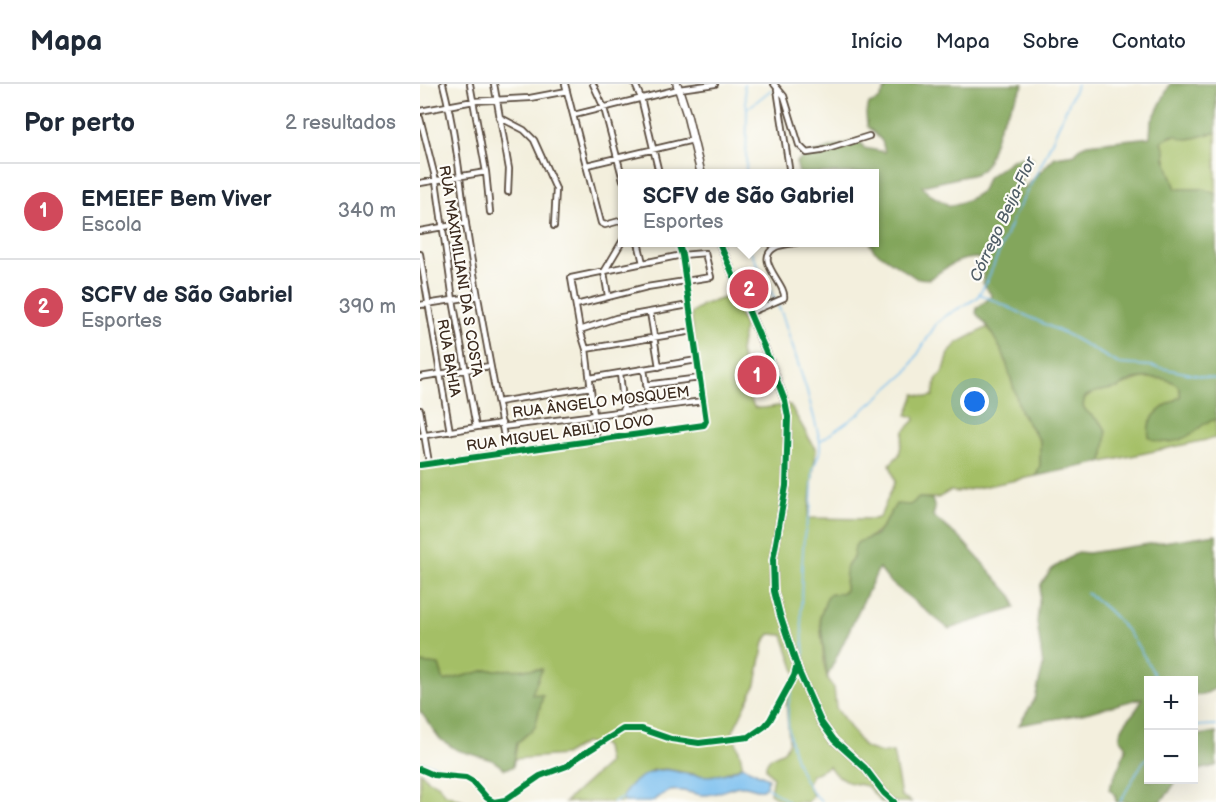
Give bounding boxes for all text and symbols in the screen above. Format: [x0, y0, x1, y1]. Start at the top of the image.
text: Mapa [30, 25, 102, 58]
text: Início [851, 29, 903, 54]
text: Mapa [936, 29, 990, 54]
text: Sobre [1023, 29, 1079, 54]
text: Contato [1112, 29, 1186, 54]
text: Por perto [24, 108, 135, 139]
text: 2 resultados [285, 111, 396, 135]
water label: Córrego Beija-Flor [966, 153, 1041, 285]
street label: RUA MAXIMILIANI DA S COSTA [434, 164, 487, 379]
popup [618, 169, 879, 247]
text: SCFV de São Gabriel [643, 183, 854, 210]
text: EMEIEF Bem Viver [81, 186, 272, 213]
text: 1 [39, 199, 48, 223]
text: 340 m [338, 199, 396, 223]
text: Esportes [643, 210, 723, 234]
text: Escola [81, 213, 142, 237]
pin: 2 [730, 266, 768, 312]
text: SCFV de São Gabriel [81, 282, 293, 309]
text: 2 [38, 295, 49, 319]
text: 390 m [338, 295, 396, 319]
text: Esportes [81, 309, 162, 333]
street label: RUA BAHIA [432, 318, 465, 399]
pin: 1 [738, 352, 776, 398]
street label: RUA ÂNGELO MOSQUEM [511, 382, 691, 423]
your location [960, 387, 989, 416]
street label: RUA MIGUEL ABILIO LOVO [465, 411, 655, 456]
map controls [1144, 676, 1198, 784]
button: + [1144, 676, 1198, 730]
button: − [1144, 730, 1198, 784]

